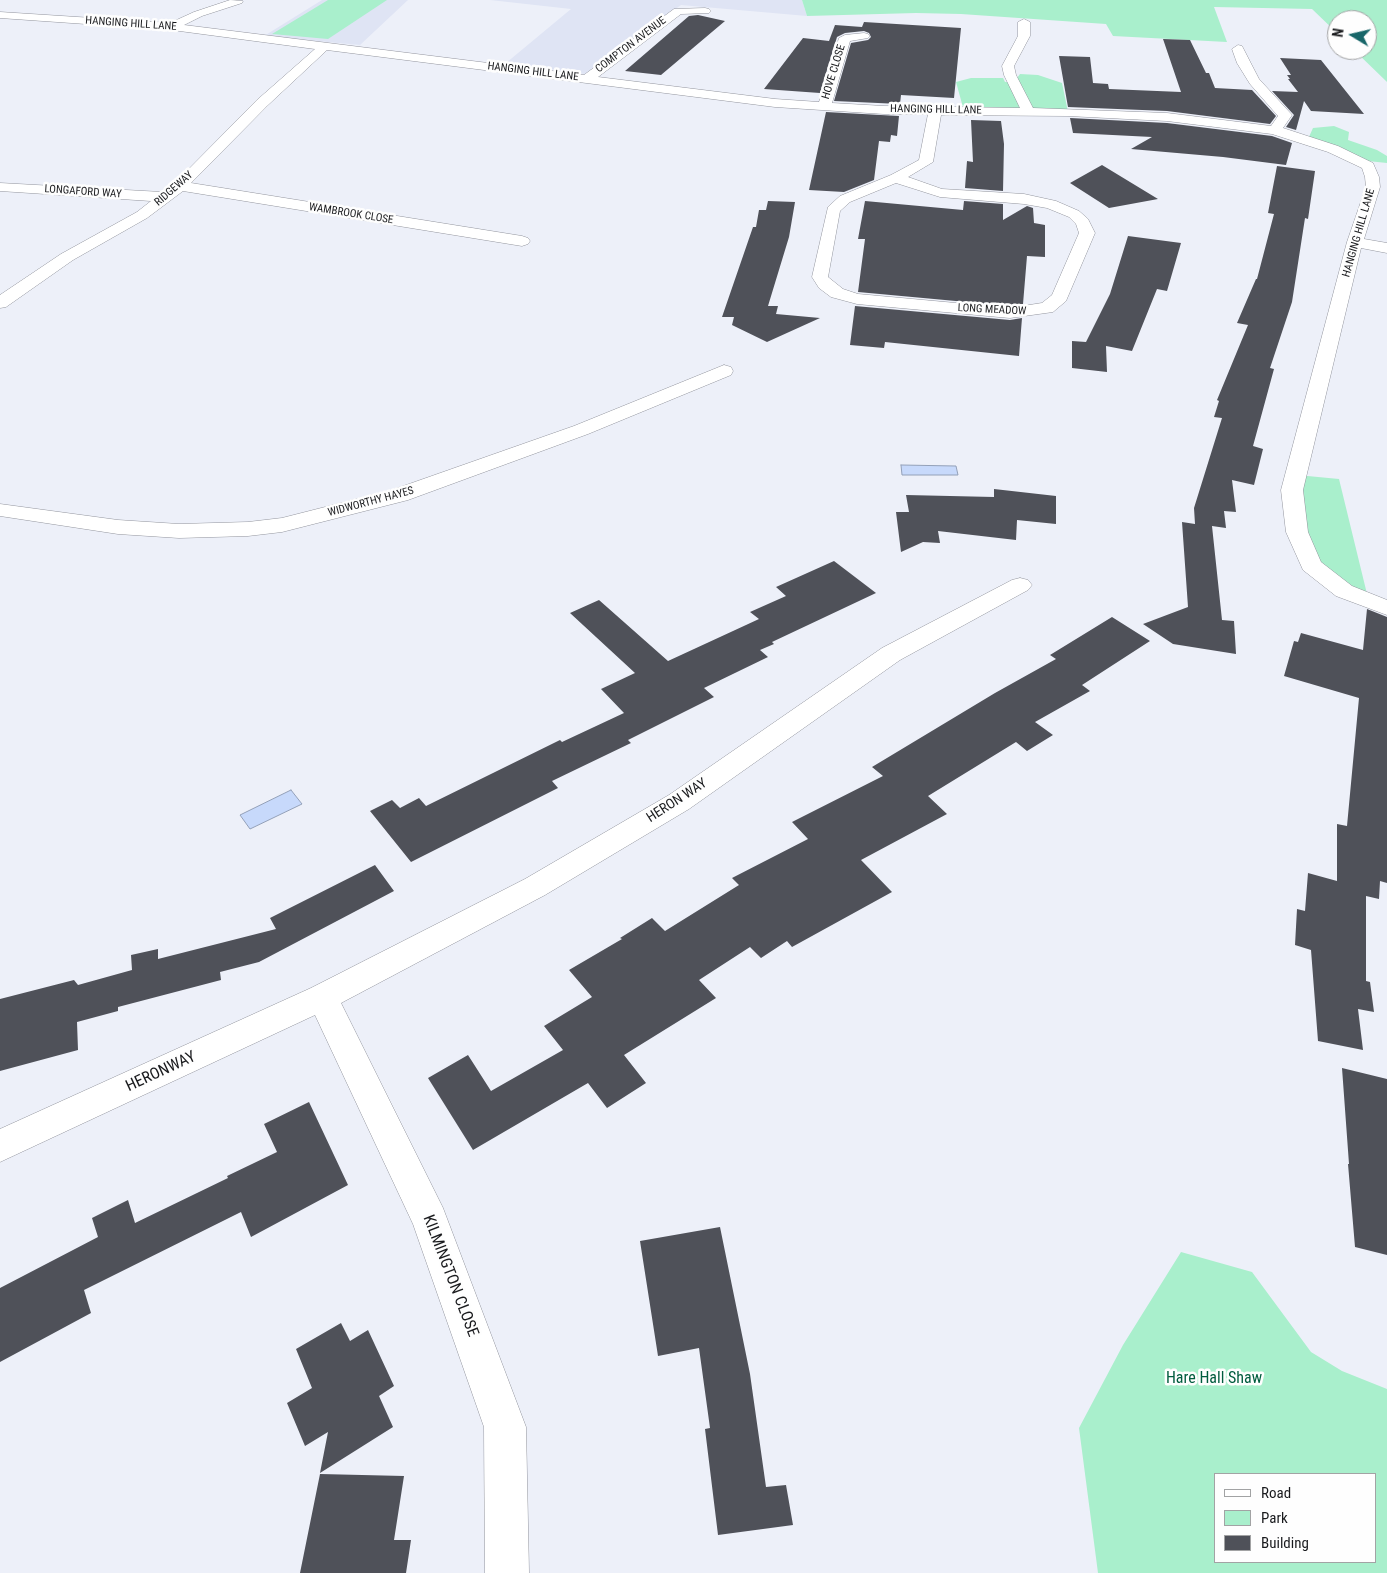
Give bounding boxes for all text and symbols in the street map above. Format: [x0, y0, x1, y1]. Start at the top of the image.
north arrow [1327, 10, 1377, 60]
street label: HANGING HILL LANE [85, 14, 177, 34]
street label: COMPTON AVENUE [593, 14, 669, 76]
text: N [1330, 27, 1347, 38]
street label: HOVE CLOSE [819, 43, 849, 101]
street label: HANGING HILL LANE [487, 60, 579, 84]
street label: HANGING HILL LANE [890, 103, 982, 117]
street label: RIDGEWAY [152, 169, 196, 209]
street label: LONGAFORD WAY [44, 183, 122, 201]
street label: HANGING HILL LANE [1340, 187, 1378, 279]
street label: WAMBROOK CLOSE [308, 201, 394, 227]
street label: LONG MEADOW [957, 302, 1027, 318]
street label: WIDWORTHY HAYES [327, 484, 415, 520]
street label: HERON WAY [644, 775, 710, 827]
street label: HERONWAY [123, 1048, 199, 1096]
street label: KILMINGTON CLOSE [418, 1212, 482, 1340]
park label: Hare Hall Shaw [1166, 1369, 1262, 1389]
legend [1214, 1473, 1377, 1563]
text: Road [1261, 1484, 1291, 1502]
text: Park [1261, 1509, 1288, 1527]
text: Building [1261, 1534, 1309, 1552]

